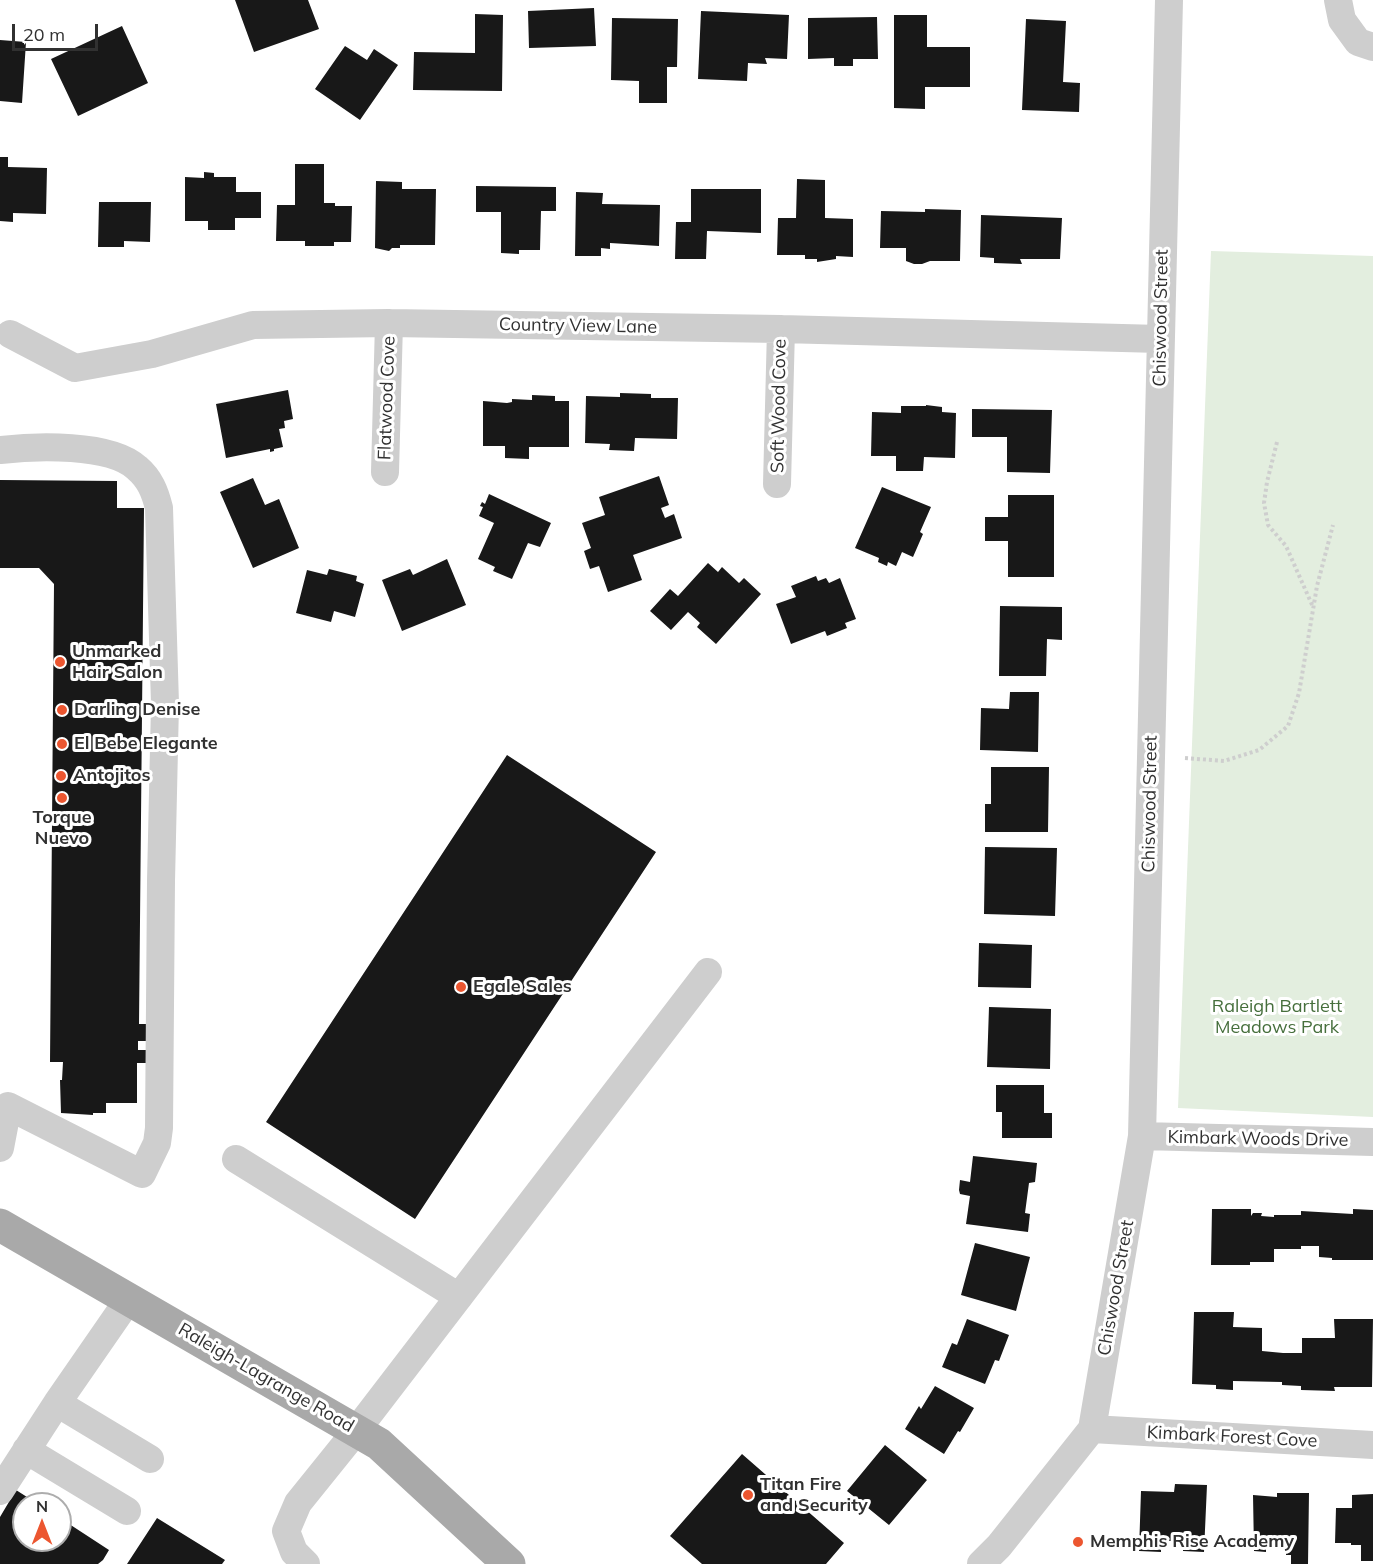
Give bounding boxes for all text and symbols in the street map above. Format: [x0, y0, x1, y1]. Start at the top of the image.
scale bar [15, 12, 100, 50]
text: 20 m [23, 23, 65, 46]
street label: Chiswood Street [1149, 249, 1173, 387]
street label: Country View Lane [499, 314, 657, 338]
street label: Flatwood Cove [374, 336, 400, 460]
street label: Soft Wood Cove [767, 339, 791, 473]
place label: Unmarked Hair Salon [72, 641, 163, 684]
marker: Unmarked Hair Salon [53, 655, 67, 669]
place label: Darling Denise [74, 699, 200, 721]
marker: Darling Denise [55, 703, 69, 717]
place label: El Bebe Elegante [74, 733, 218, 755]
street label: Chiswood Street [1138, 735, 1162, 873]
marker: El Bebe Elegante [55, 737, 69, 751]
place label: Antojitos [73, 765, 151, 787]
marker: Antojitos [54, 769, 68, 783]
marker: Torque Nuevo [55, 791, 69, 805]
place label: Torque Nuevo [32, 807, 92, 850]
place label: Egale Sales [473, 976, 572, 998]
marker: Egale Sales [454, 980, 468, 994]
park label: Raleigh Bartlett Meadows Park [1212, 996, 1342, 1038]
street label: Kimbark Woods Drive [1167, 1127, 1349, 1151]
street label: Chiswood Street [1093, 1219, 1139, 1357]
street label: Raleigh-Lagrange Road [174, 1319, 358, 1437]
street label: Kimbark Forest Cove [1146, 1422, 1318, 1452]
place label: Titan Fire and Security [760, 1474, 868, 1516]
marker: Titan Fire and Security [741, 1488, 755, 1502]
north arrow [12, 1492, 72, 1552]
text: N [36, 1496, 48, 1516]
place label: Memphis Rise Academy [1090, 1531, 1294, 1553]
marker: Memphis Rise Academy [1071, 1535, 1085, 1549]

